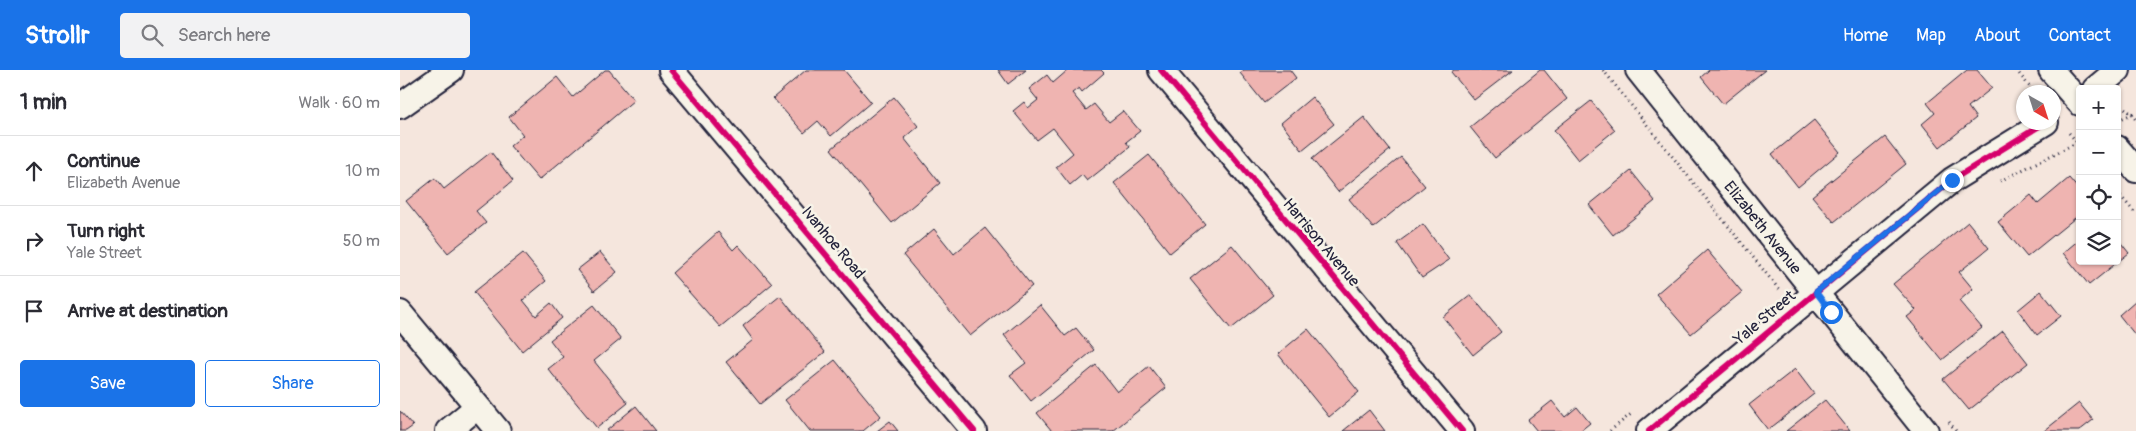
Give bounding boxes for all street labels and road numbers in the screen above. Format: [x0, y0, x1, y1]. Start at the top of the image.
street label: Elizabeth Avenue [1719, 177, 1806, 278]
street label: Harrison Avenue [1278, 194, 1364, 291]
street label: Ivanhoe Road [797, 202, 869, 283]
street label: Yale Street [1729, 286, 1800, 350]

